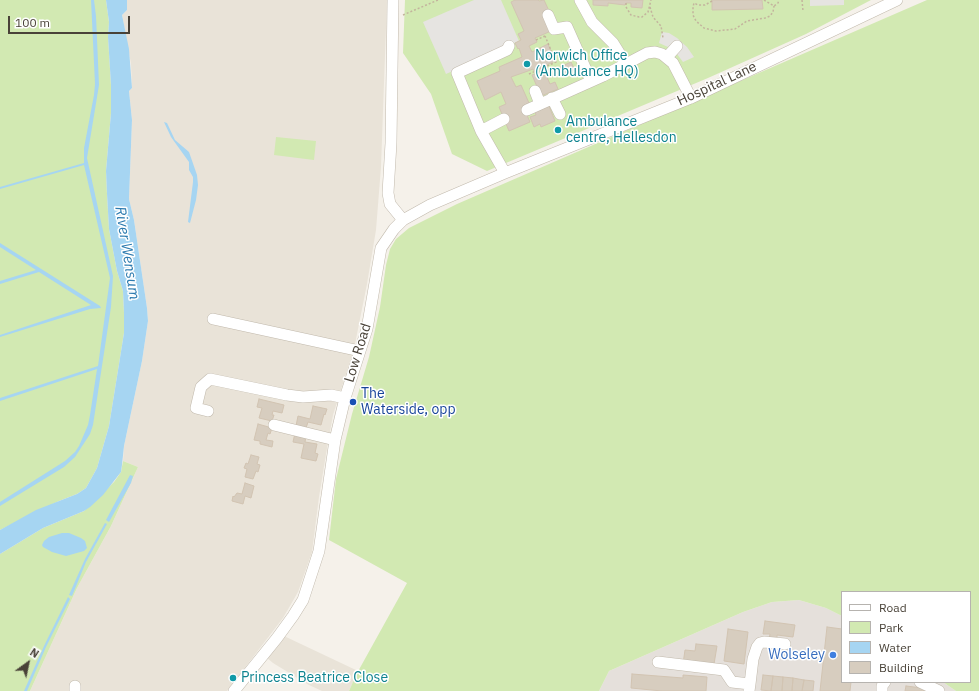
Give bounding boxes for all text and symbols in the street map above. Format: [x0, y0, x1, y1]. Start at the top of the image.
scale bar [10, 8, 132, 34]
text: 100 m [15, 15, 50, 30]
place label: Norwich Office (Ambulance HQ) [535, 48, 639, 80]
street label: Hospital Lane [675, 58, 759, 110]
marker: Norwich Office (Ambulance HQ) [522, 59, 532, 69]
place label: Ambulance centre, Hellesdon [566, 114, 677, 146]
marker: Ambulance centre, Hellesdon [553, 125, 563, 135]
water label: River Wensum [111, 205, 143, 301]
street label: Low Road [341, 321, 375, 385]
place label: The Waterside, opp [361, 386, 456, 418]
marker: The Waterside, opp [348, 397, 358, 407]
legend [841, 591, 971, 683]
text: Road [879, 600, 907, 615]
text: Park [879, 620, 903, 635]
text: Water [879, 640, 911, 655]
north arrow [8, 643, 48, 683]
text: N [27, 645, 42, 661]
place label: Wolseley [768, 647, 825, 663]
marker: Wolseley [828, 650, 838, 660]
text: Building [879, 660, 923, 675]
place label: Princess Beatrice Close [241, 670, 388, 686]
marker: Princess Beatrice Close [228, 673, 238, 683]

